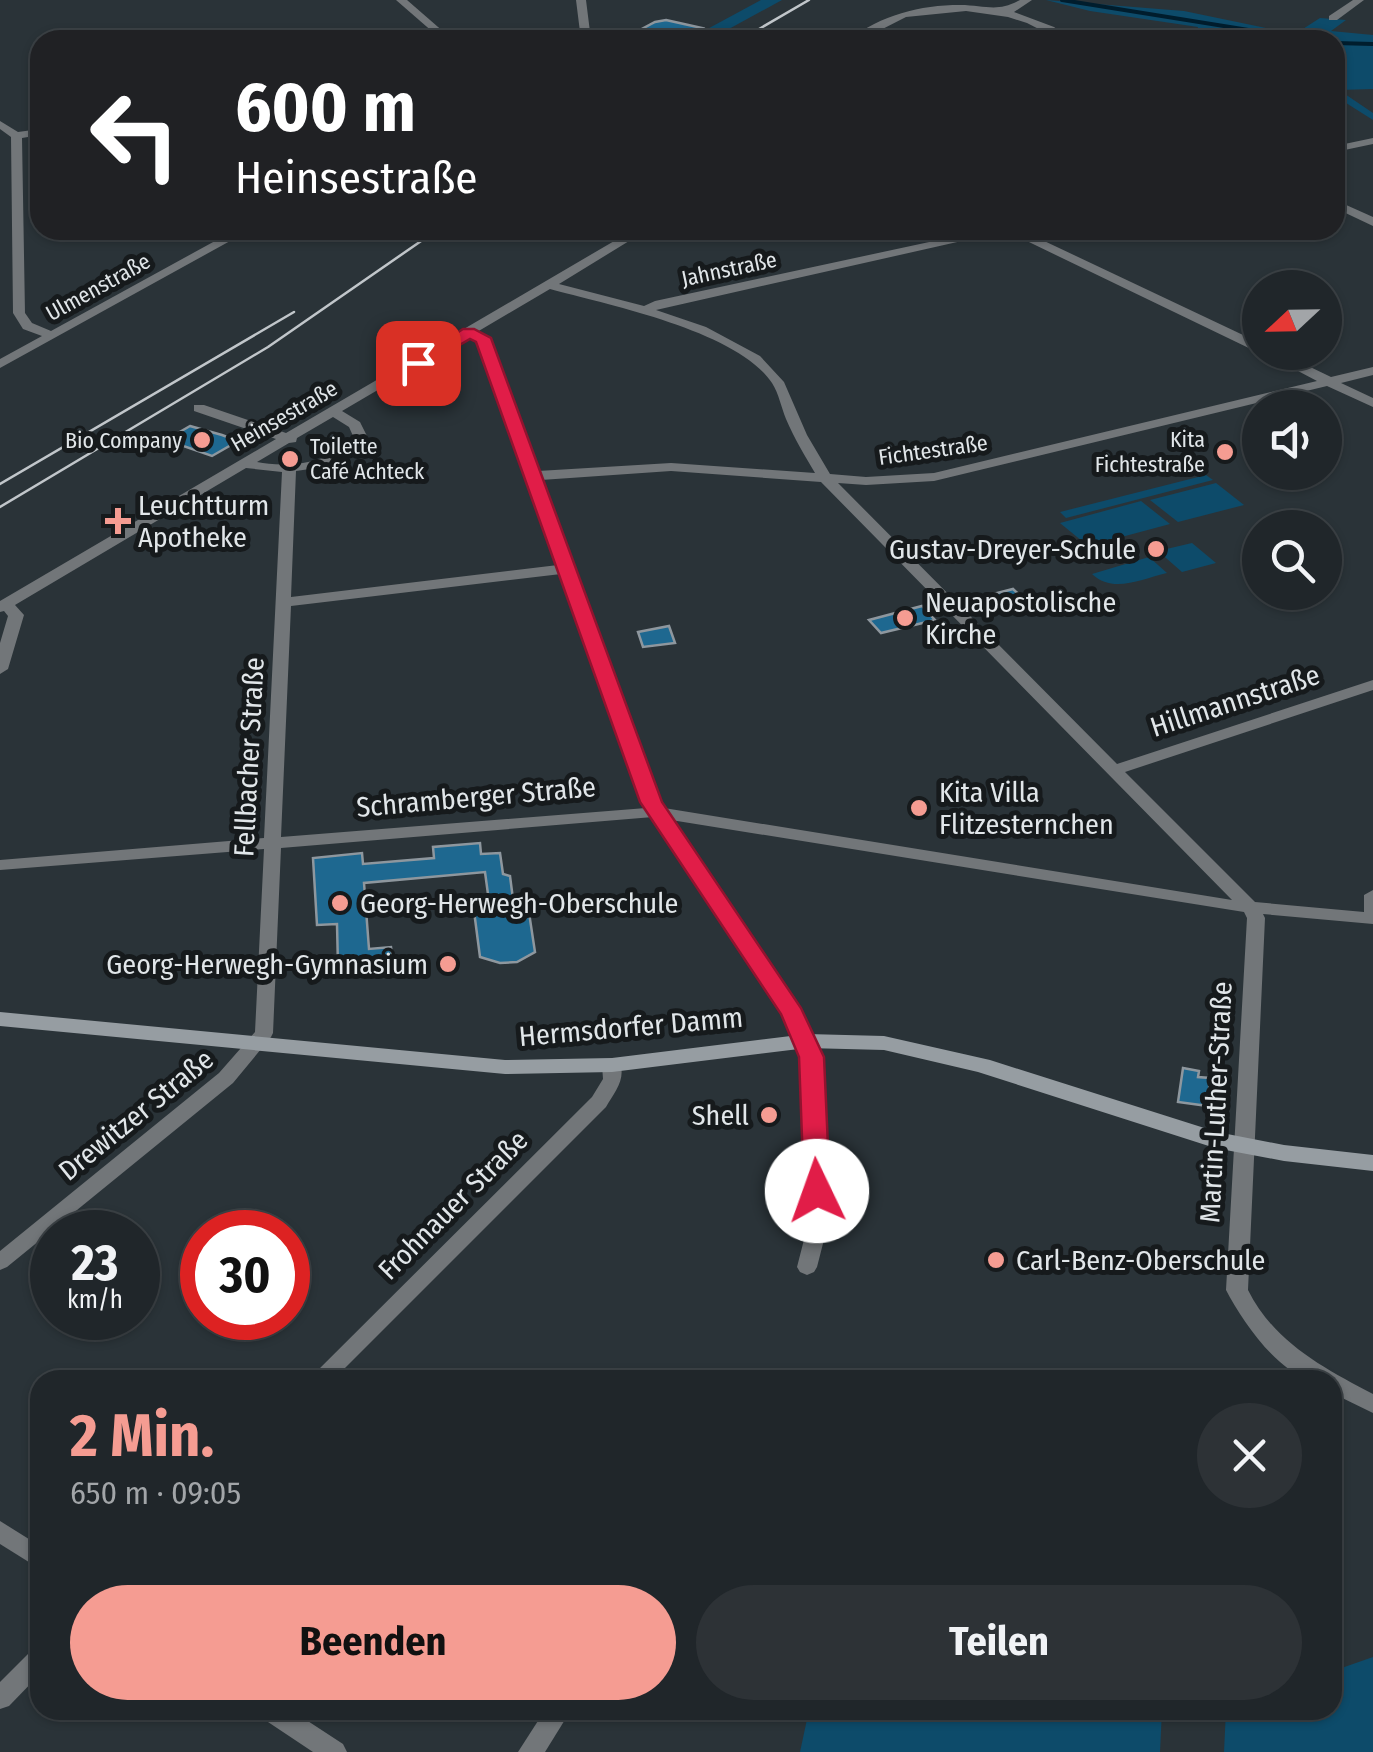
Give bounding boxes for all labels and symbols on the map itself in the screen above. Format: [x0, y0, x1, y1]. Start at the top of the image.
street label: Jahnstraße [679, 246, 779, 292]
street label: Ulmenstraße [41, 247, 155, 327]
north arrow [1242, 270, 1342, 370]
pin [376, 321, 461, 406]
street label: Heinsestraße [226, 375, 342, 457]
place label: Kita Fichtestraße [1095, 426, 1205, 478]
place label: Bio Company [65, 427, 182, 454]
marker: Bio Company [191, 429, 213, 451]
street label: Fichtestraße [877, 429, 989, 471]
place label: Toilette Café Achteck [310, 433, 425, 485]
marker: Kita Fichtestraße [1214, 441, 1236, 463]
marker: Toilette Café Achteck [279, 448, 301, 470]
place label: Leuchtturm Apotheke [138, 489, 269, 554]
marker: Leuchtturm Apotheke [107, 510, 129, 532]
place label: Gustav-Dreyer-Schule [889, 533, 1136, 566]
marker: Gustav-Dreyer-Schule [1145, 538, 1167, 560]
place label: Neuapostolische Kirche [925, 586, 1116, 651]
marker: Neuapostolische Kirche [894, 607, 916, 629]
street label: Fellbacher Straße [227, 656, 271, 858]
street label: Hillmannstraße [1146, 658, 1324, 744]
street label: Schramberger Straße [355, 770, 597, 824]
place label: Kita Villa Flitzesternchen [939, 776, 1114, 841]
marker: Kita Villa Flitzesternchen [908, 797, 930, 819]
place label: Georg-Herwegh-Oberschule [360, 887, 678, 920]
marker: Georg-Herwegh-Oberschule [329, 892, 351, 914]
place label: Georg-Herwegh-Gymnasium [106, 948, 428, 981]
marker: Georg-Herwegh-Gymnasium [437, 953, 459, 975]
street label: Martin-Luther-Straße [1193, 980, 1239, 1224]
street label: Hermsdorfer Damm [518, 1001, 744, 1053]
street label: Drewitzer Straße [52, 1043, 220, 1187]
place label: Shell [692, 1099, 749, 1132]
marker: Shell [758, 1104, 780, 1126]
street label: Frohnauer Straße [371, 1123, 535, 1287]
position arrow [765, 1139, 869, 1243]
speed limit sign: 30 [180, 1210, 310, 1340]
place label: Carl-Benz-Oberschule [1016, 1244, 1265, 1277]
marker: Carl-Benz-Oberschule [985, 1249, 1007, 1271]

